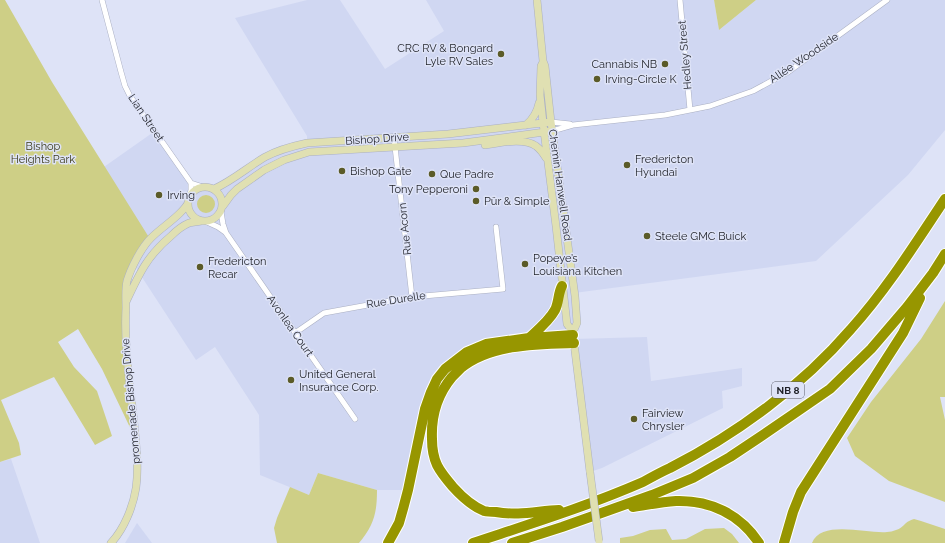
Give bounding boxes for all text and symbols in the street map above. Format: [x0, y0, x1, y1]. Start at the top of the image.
street label: Hedley Street [675, 19, 695, 90]
street label: Allée Woodside [767, 30, 841, 86]
place label: CRC RV & Bongard Lyle RV Sales [397, 42, 493, 68]
marker: CRC RV & Bongard Lyle RV Sales [496, 49, 506, 59]
place label: Cannabis NB [592, 58, 657, 71]
marker: Cannabis NB [660, 59, 670, 69]
place label: Irving-Circle K [605, 73, 678, 86]
marker: Irving-Circle K [592, 74, 602, 84]
street label: Lian Street [125, 92, 167, 144]
street label: Chemin Hanwell Road [546, 128, 574, 242]
street label: Bishop Drive [345, 130, 410, 148]
park label: Bishop Heights Park [11, 140, 75, 166]
place label: Fredericton Hyundai [635, 153, 693, 179]
marker: Fredericton Hyundai [622, 160, 632, 170]
place label: Bishop Gate [350, 165, 412, 178]
marker: Bishop Gate [337, 166, 347, 176]
place label: Que Padre [440, 168, 494, 181]
marker: Que Padre [427, 169, 437, 179]
place label: Tony Pepperoni [389, 183, 468, 196]
marker: Tony Pepperoni [471, 184, 481, 194]
place label: Irving [167, 189, 195, 202]
marker: Irving [154, 190, 164, 200]
place label: Pür & Simple [484, 195, 550, 208]
marker: Pür & Simple [471, 196, 481, 206]
street label: Rue Acorn [396, 202, 414, 256]
place label: Steele GMC Buick [655, 230, 747, 243]
marker: Steele GMC Buick [642, 231, 652, 241]
place label: Popeye’s Louisiana Kitchen [533, 252, 622, 278]
place label: Fredericton Recar [208, 255, 266, 281]
marker: Popeye’s Louisiana Kitchen [520, 259, 530, 269]
marker: Fredericton Recar [195, 262, 205, 272]
street label: Rue Durelle [365, 289, 427, 311]
street label: Avonlea Court [264, 293, 316, 360]
street label: promenade Bishop Drive [119, 337, 143, 464]
place label: United General Insurance Corp. [299, 368, 378, 394]
marker: United General Insurance Corp. [286, 375, 296, 385]
road number: NB 8 [772, 382, 804, 398]
place label: Fairview Chrysler [642, 407, 684, 433]
marker: Fairview Chrysler [629, 414, 639, 424]

